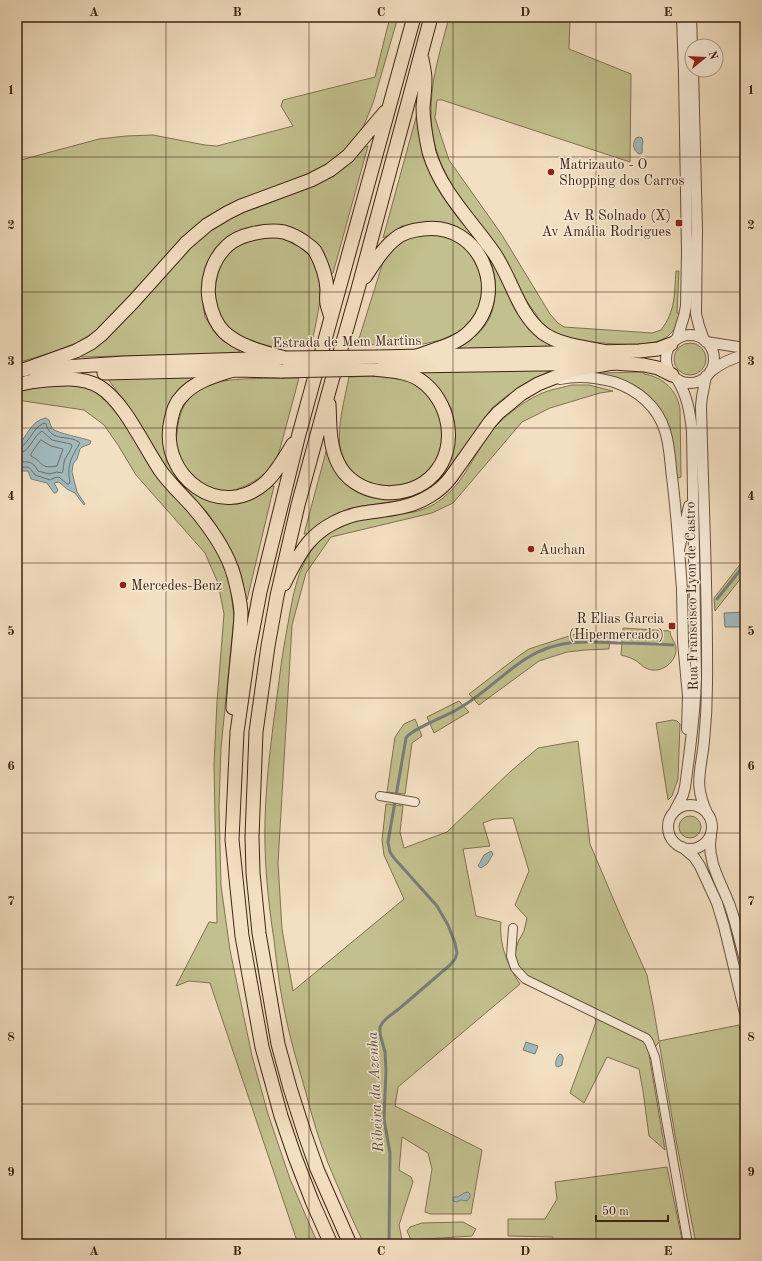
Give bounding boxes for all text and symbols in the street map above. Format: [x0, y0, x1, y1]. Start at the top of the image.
text: A [89, 6, 99, 19]
text: B [232, 6, 242, 19]
text: C [377, 6, 385, 19]
text: D [520, 6, 530, 19]
text: E [664, 6, 673, 19]
north arrow [684, 38, 724, 78]
text: N [706, 50, 719, 62]
text: 1 [7, 84, 15, 97]
text: 1 [747, 84, 755, 97]
place label: Matrizauto - O Shopping dos Carros [559, 158, 685, 188]
marker: Matrizauto - O Shopping dos Carros [546, 167, 556, 177]
place label: Av R Solnado (X) Av Amália Rodrigues [541, 209, 671, 239]
marker: Av R Solnado (X) Av Amália Rodrigues [674, 218, 684, 228]
text: 2 [7, 219, 15, 232]
text: 2 [747, 219, 755, 232]
street label: Estrada de Mem Martins [272, 334, 422, 350]
text: 3 [7, 355, 15, 368]
text: 3 [747, 355, 755, 368]
text: 4 [7, 490, 15, 503]
text: 4 [747, 490, 755, 503]
street label: Rua Franscisco Lyon de Castro [683, 501, 701, 691]
place label: Auchan [539, 543, 586, 557]
marker: Auchan [526, 544, 536, 554]
place label: Mercedes-Benz [131, 579, 222, 593]
marker: Mercedes-Benz [118, 580, 128, 590]
place label: R Elias Garcia (Hipermercado) [569, 612, 664, 642]
marker: R Elias Garcia (Hipermercado) [667, 621, 677, 631]
text: 5 [7, 625, 15, 638]
text: 5 [747, 625, 755, 638]
text: 6 [7, 760, 15, 773]
text: 6 [747, 760, 755, 773]
text: 7 [7, 895, 15, 908]
text: 7 [747, 895, 755, 908]
text: 8 [7, 1031, 15, 1044]
water label: Ribeira da Azenha [366, 1031, 387, 1154]
text: 8 [747, 1031, 755, 1044]
text: 9 [7, 1166, 15, 1179]
text: 9 [747, 1166, 755, 1179]
scale bar [596, 1197, 668, 1223]
text: 50 m [602, 1205, 629, 1218]
text: A [89, 1245, 99, 1258]
text: B [232, 1245, 242, 1258]
text: C [377, 1245, 385, 1258]
text: D [520, 1245, 530, 1258]
text: E [664, 1245, 673, 1258]

